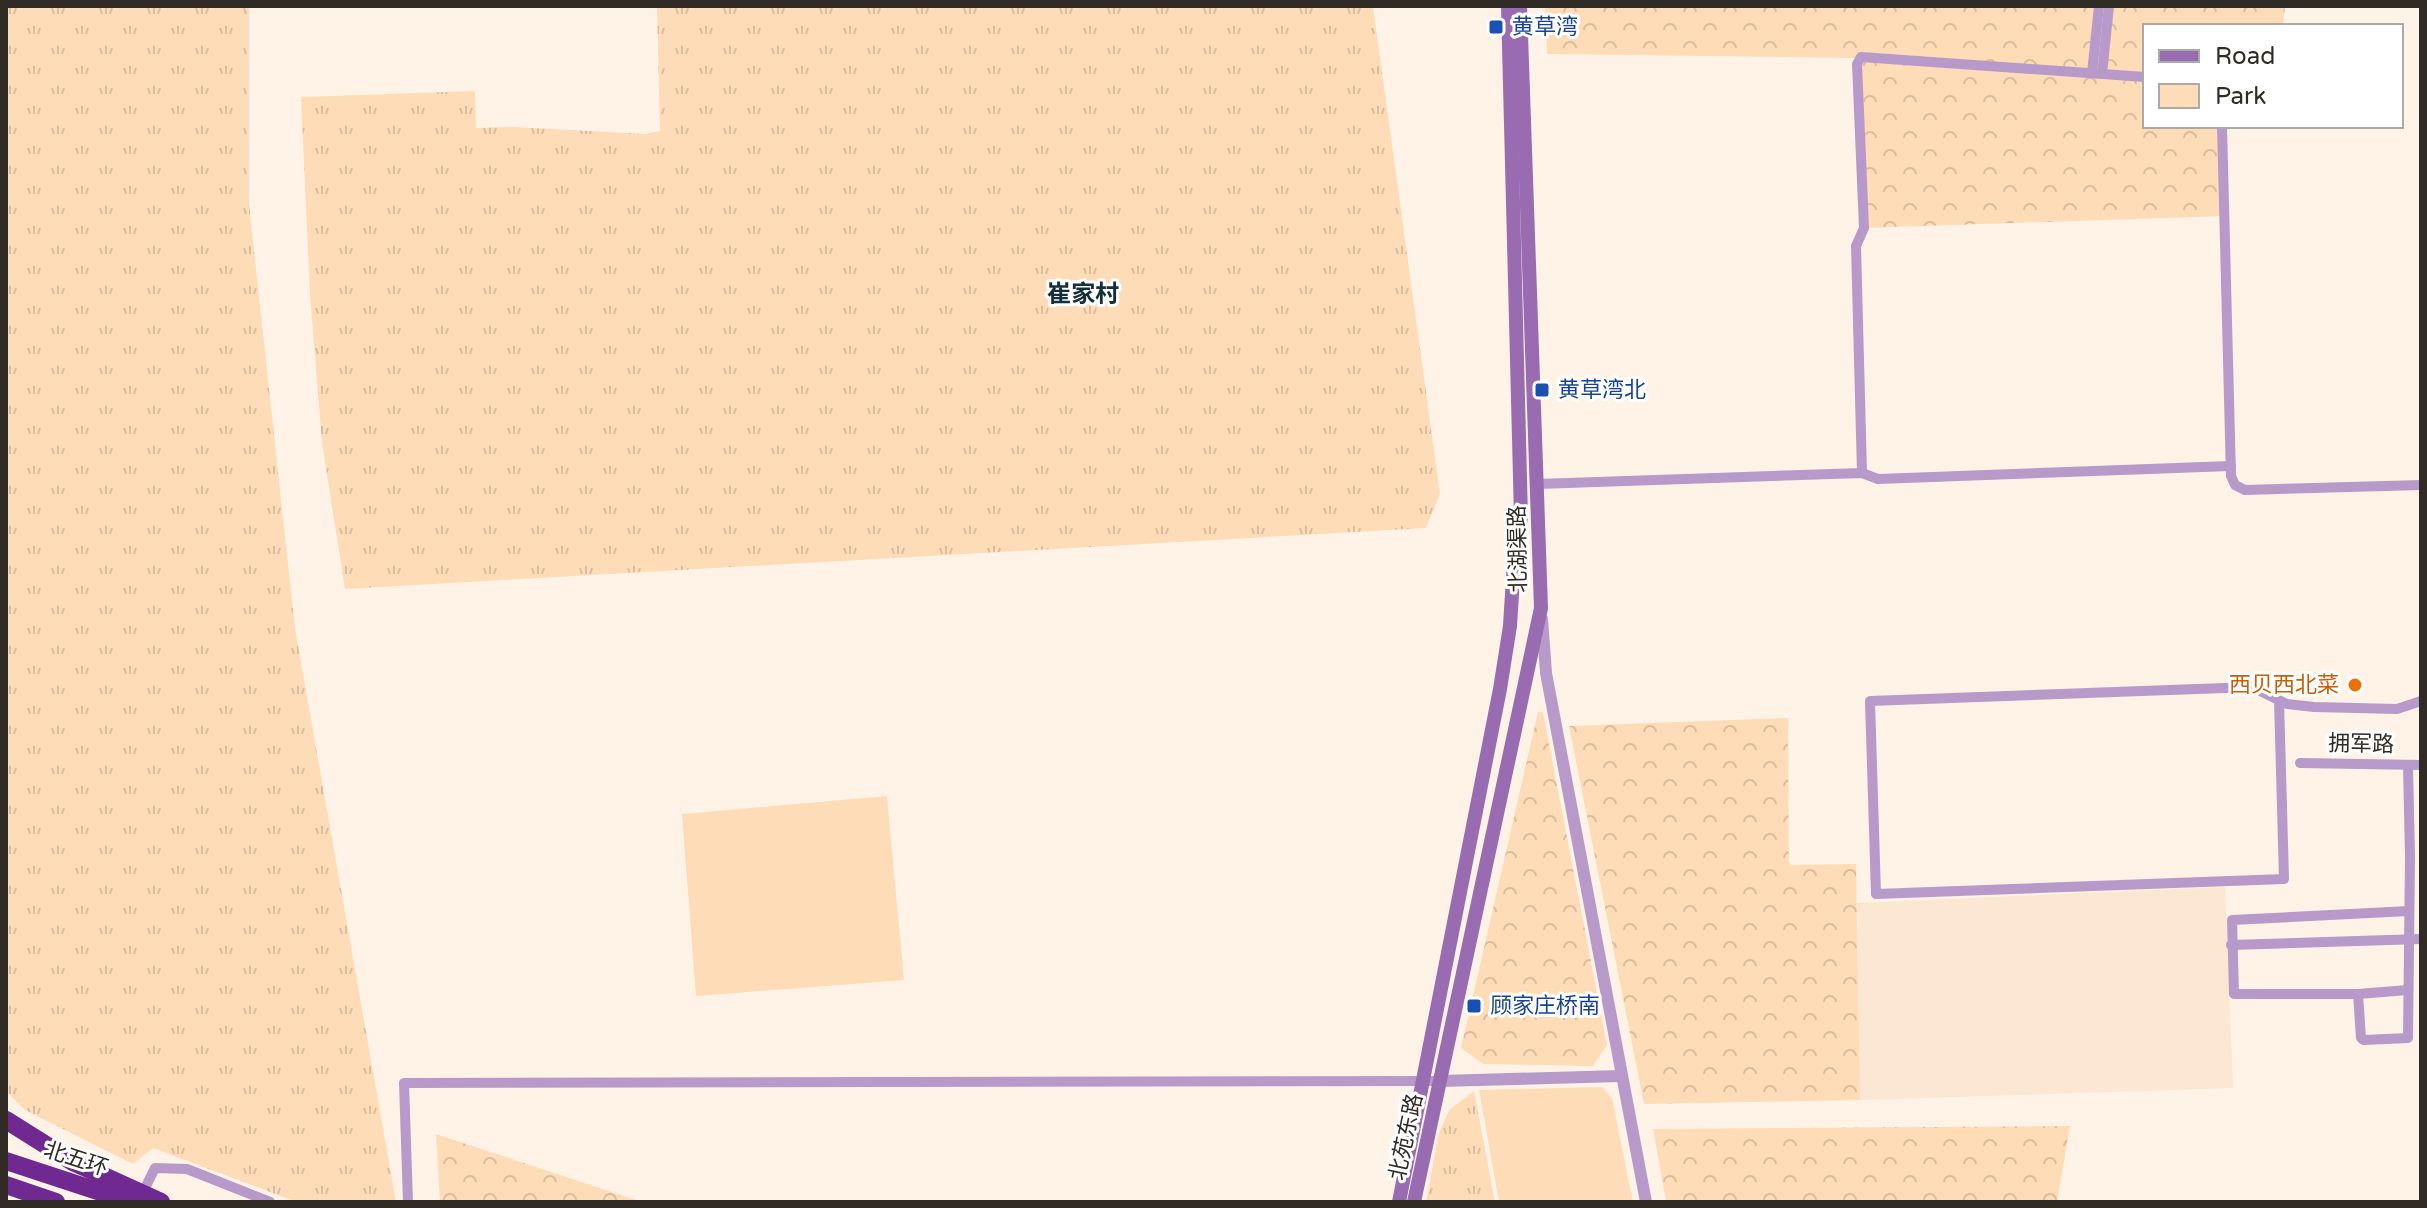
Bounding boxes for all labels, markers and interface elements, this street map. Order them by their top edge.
place label: 黄草湾 [1512,14,1578,40]
marker: 黄草湾 [1487,18,1505,36]
legend [2143,24,2403,128]
text: Road [2215,42,2275,71]
text: Park [2215,82,2266,111]
district label: 崔家村 [1047,280,1119,309]
place label: 黄草湾北 [1558,377,1646,403]
marker: 黄草湾北 [1533,381,1551,399]
street label: 北湖渠路 [1504,505,1532,593]
place label: 西贝西北菜 [2229,672,2339,698]
marker: 西贝西北菜 [2346,676,2364,694]
street label: 拥军路 [2328,730,2394,758]
place label: 顾家庄桥南 [1490,993,1600,1019]
marker: 顾家庄桥南 [1465,997,1483,1015]
street label: 北苑东路 [1384,1091,1428,1183]
street label: 北五环 [41,1136,111,1182]

